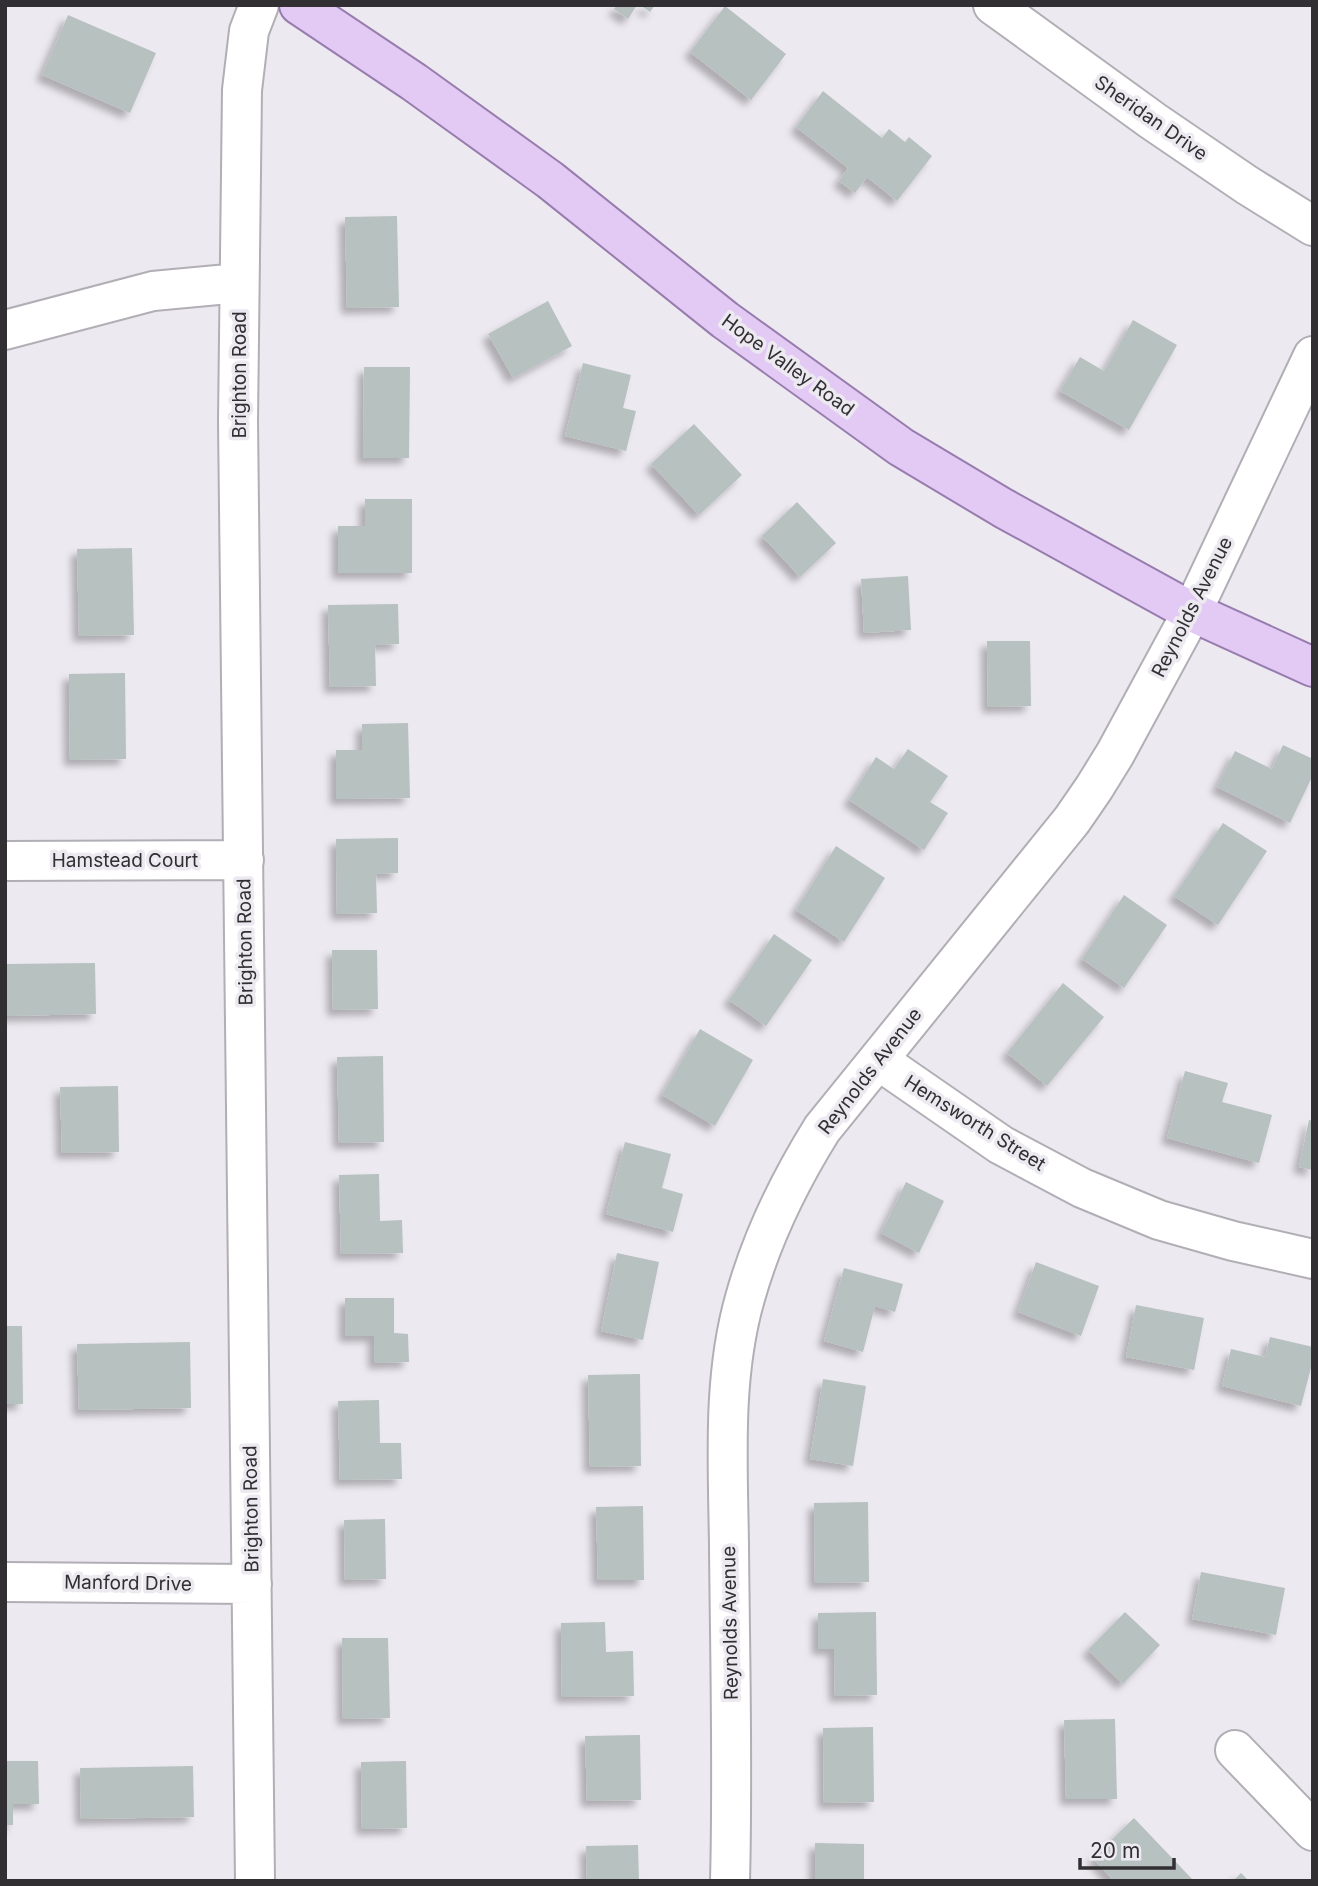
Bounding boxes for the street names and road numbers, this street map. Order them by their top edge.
street label: Sheridan Drive [1090,71,1212,165]
street label: Hope Valley Road [717,309,859,421]
street label: Brighton Road [228,311,251,439]
street label: Reynolds Avenue [1147,533,1237,681]
street label: Hamstead Court [52,849,198,872]
street label: Brighton Road [232,878,258,1006]
street label: Reynolds Avenue [813,1003,927,1139]
street label: Hemsworth Street [900,1070,1050,1176]
street label: Brighton Road [238,1445,264,1573]
street label: Reynolds Avenue [717,1546,743,1700]
street label: Manford Drive [64,1570,192,1596]

